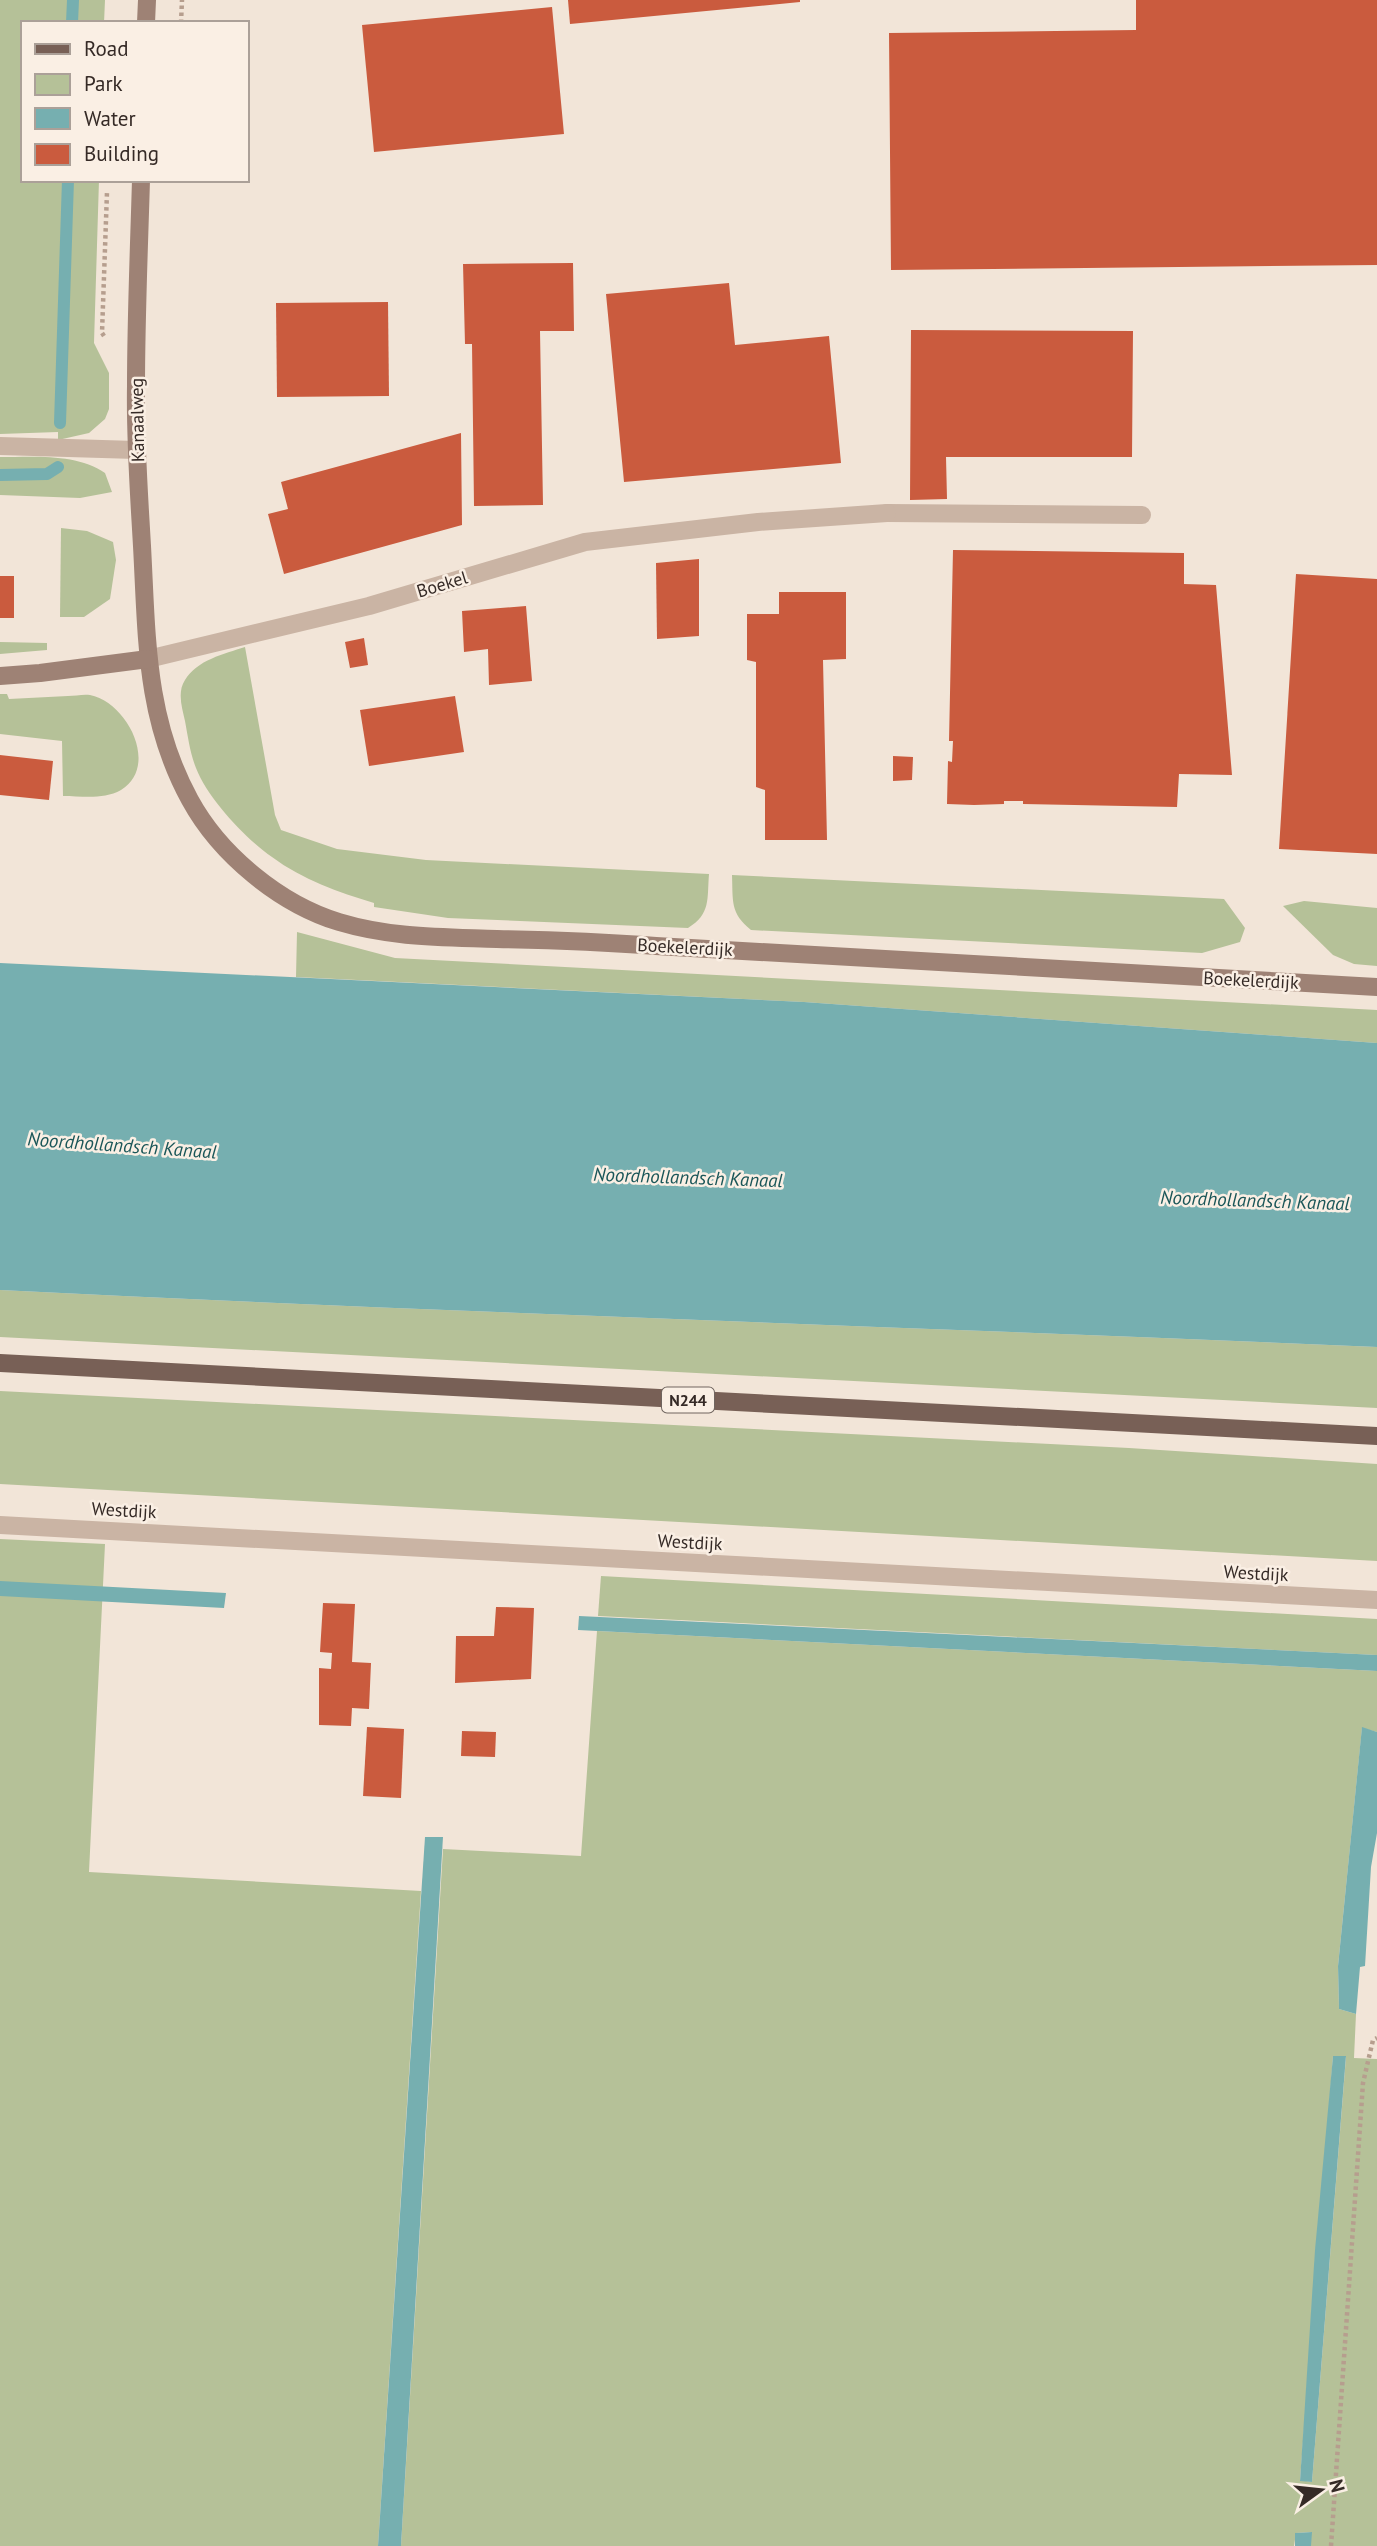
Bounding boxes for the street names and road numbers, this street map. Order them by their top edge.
street label: Kanaalweg [125,378,149,462]
street label: Boekel [414,565,471,603]
street label: Boekelerdijk [637,933,734,961]
street label: Boekelerdijk [1203,966,1300,994]
road number: N244 [662,1388,714,1412]
street label: Westdijk [91,1497,157,1523]
street label: Westdijk [657,1529,723,1555]
street label: Westdijk [1223,1560,1289,1586]

